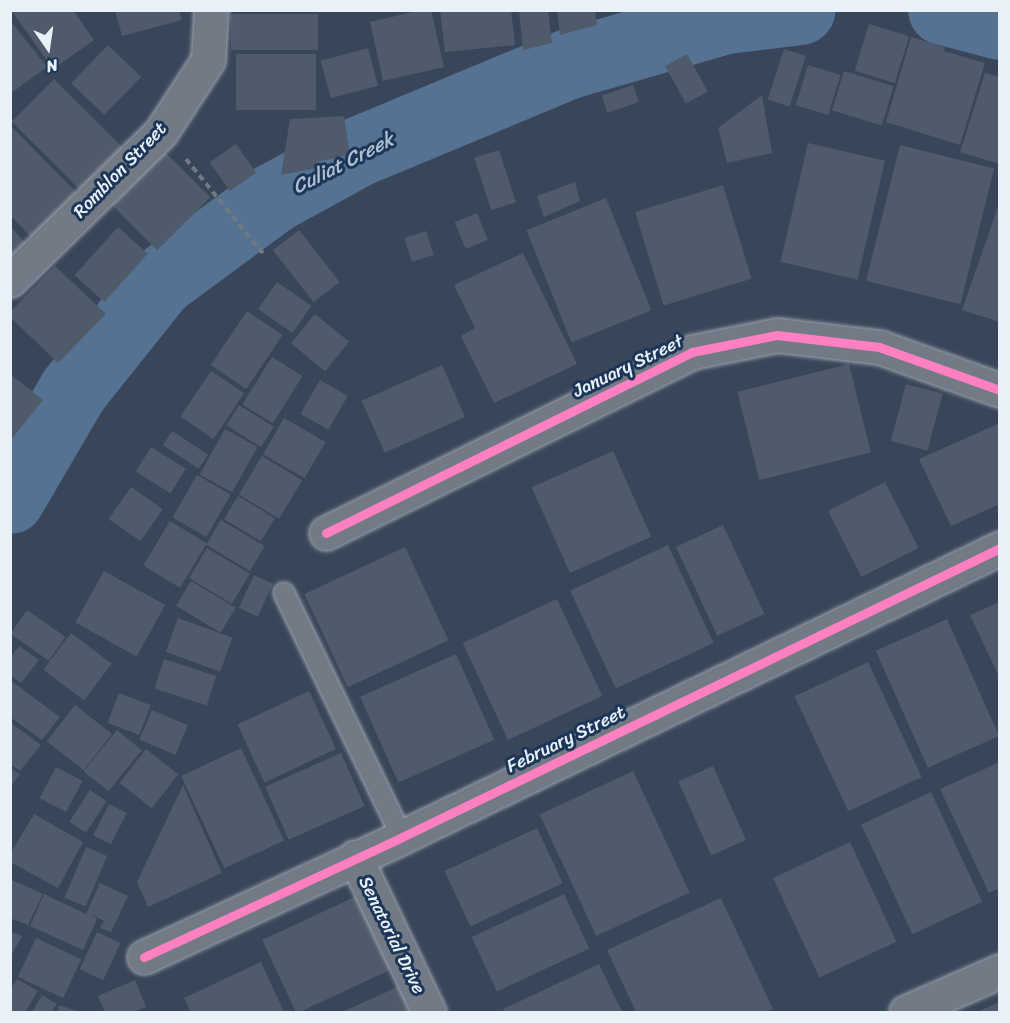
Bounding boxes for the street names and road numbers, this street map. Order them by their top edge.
street label: Romblon Street [69,118,171,222]
street label: January Street [570,330,686,402]
street label: February Street [503,701,629,777]
street label: Senatorial Drive [354,873,430,997]

